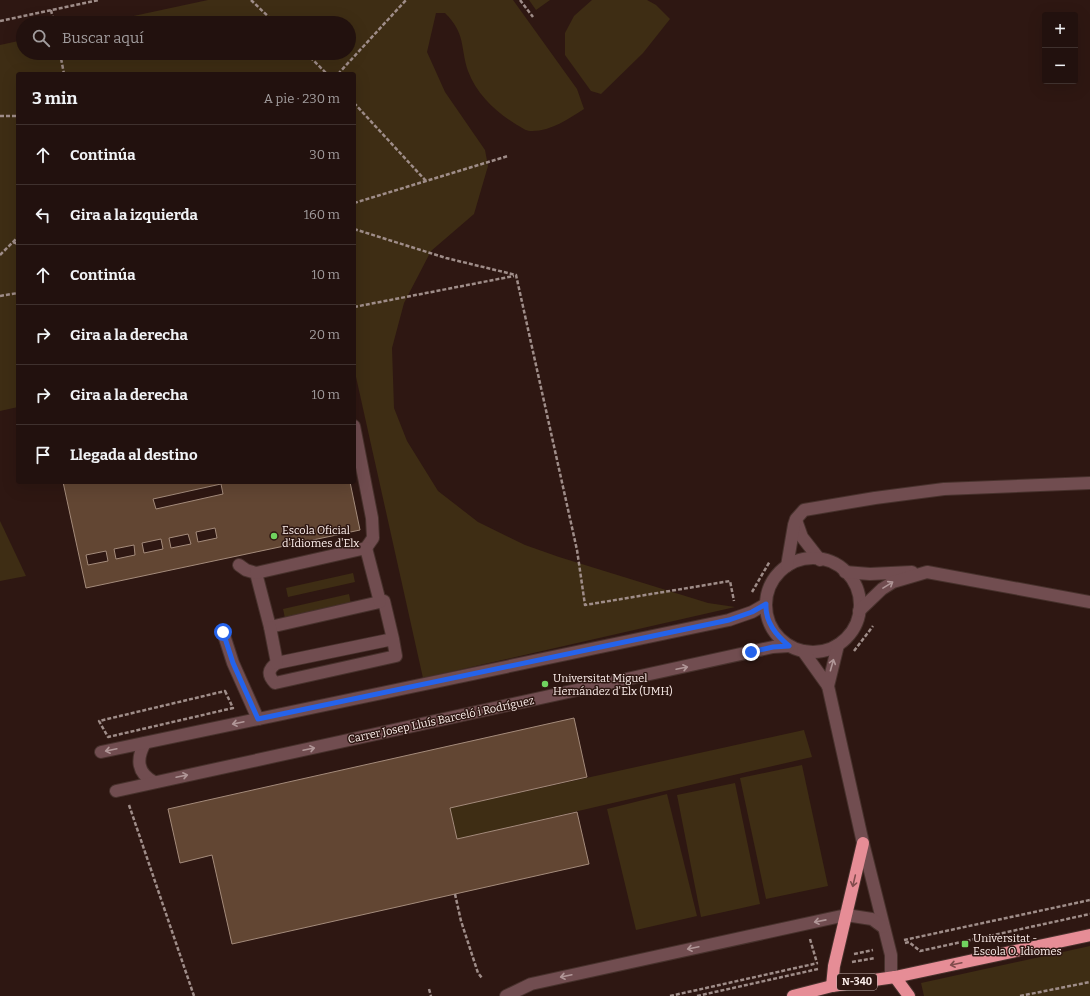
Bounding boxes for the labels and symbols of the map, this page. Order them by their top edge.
place label: Escola Oficial d'Idiomes d'Elx [282,524,359,550]
marker: Escola Oficial d'Idiomes d'Elx [269,531,279,541]
one-way arrow [882,581,894,589]
route start [214,623,232,641]
route end [742,643,760,661]
one-way arrow [829,659,836,672]
one-way arrow [675,663,688,671]
place label: Universitat Miguel Hernández d'Elx (UMH) [553,672,673,698]
marker: Universitat Miguel Hernández d'Elx (UMH) [540,679,550,689]
street label: Carrer Josep Lluís Barceló i Rodríguez [347,694,535,746]
one-way arrow [232,720,245,728]
one-way arrow [302,744,315,752]
one-way arrow [105,746,118,754]
one-way arrow [175,772,188,780]
one-way arrow [850,874,858,887]
one-way arrow [814,917,827,925]
place label: Universitat - Escola O. Idiomes [973,932,1062,958]
marker: Universitat - Escola O. Idiomes [960,939,970,949]
one-way arrow [687,945,700,953]
one-way arrow [950,960,963,968]
one-way arrow [560,973,573,981]
road number: N-340 [837,974,877,990]

